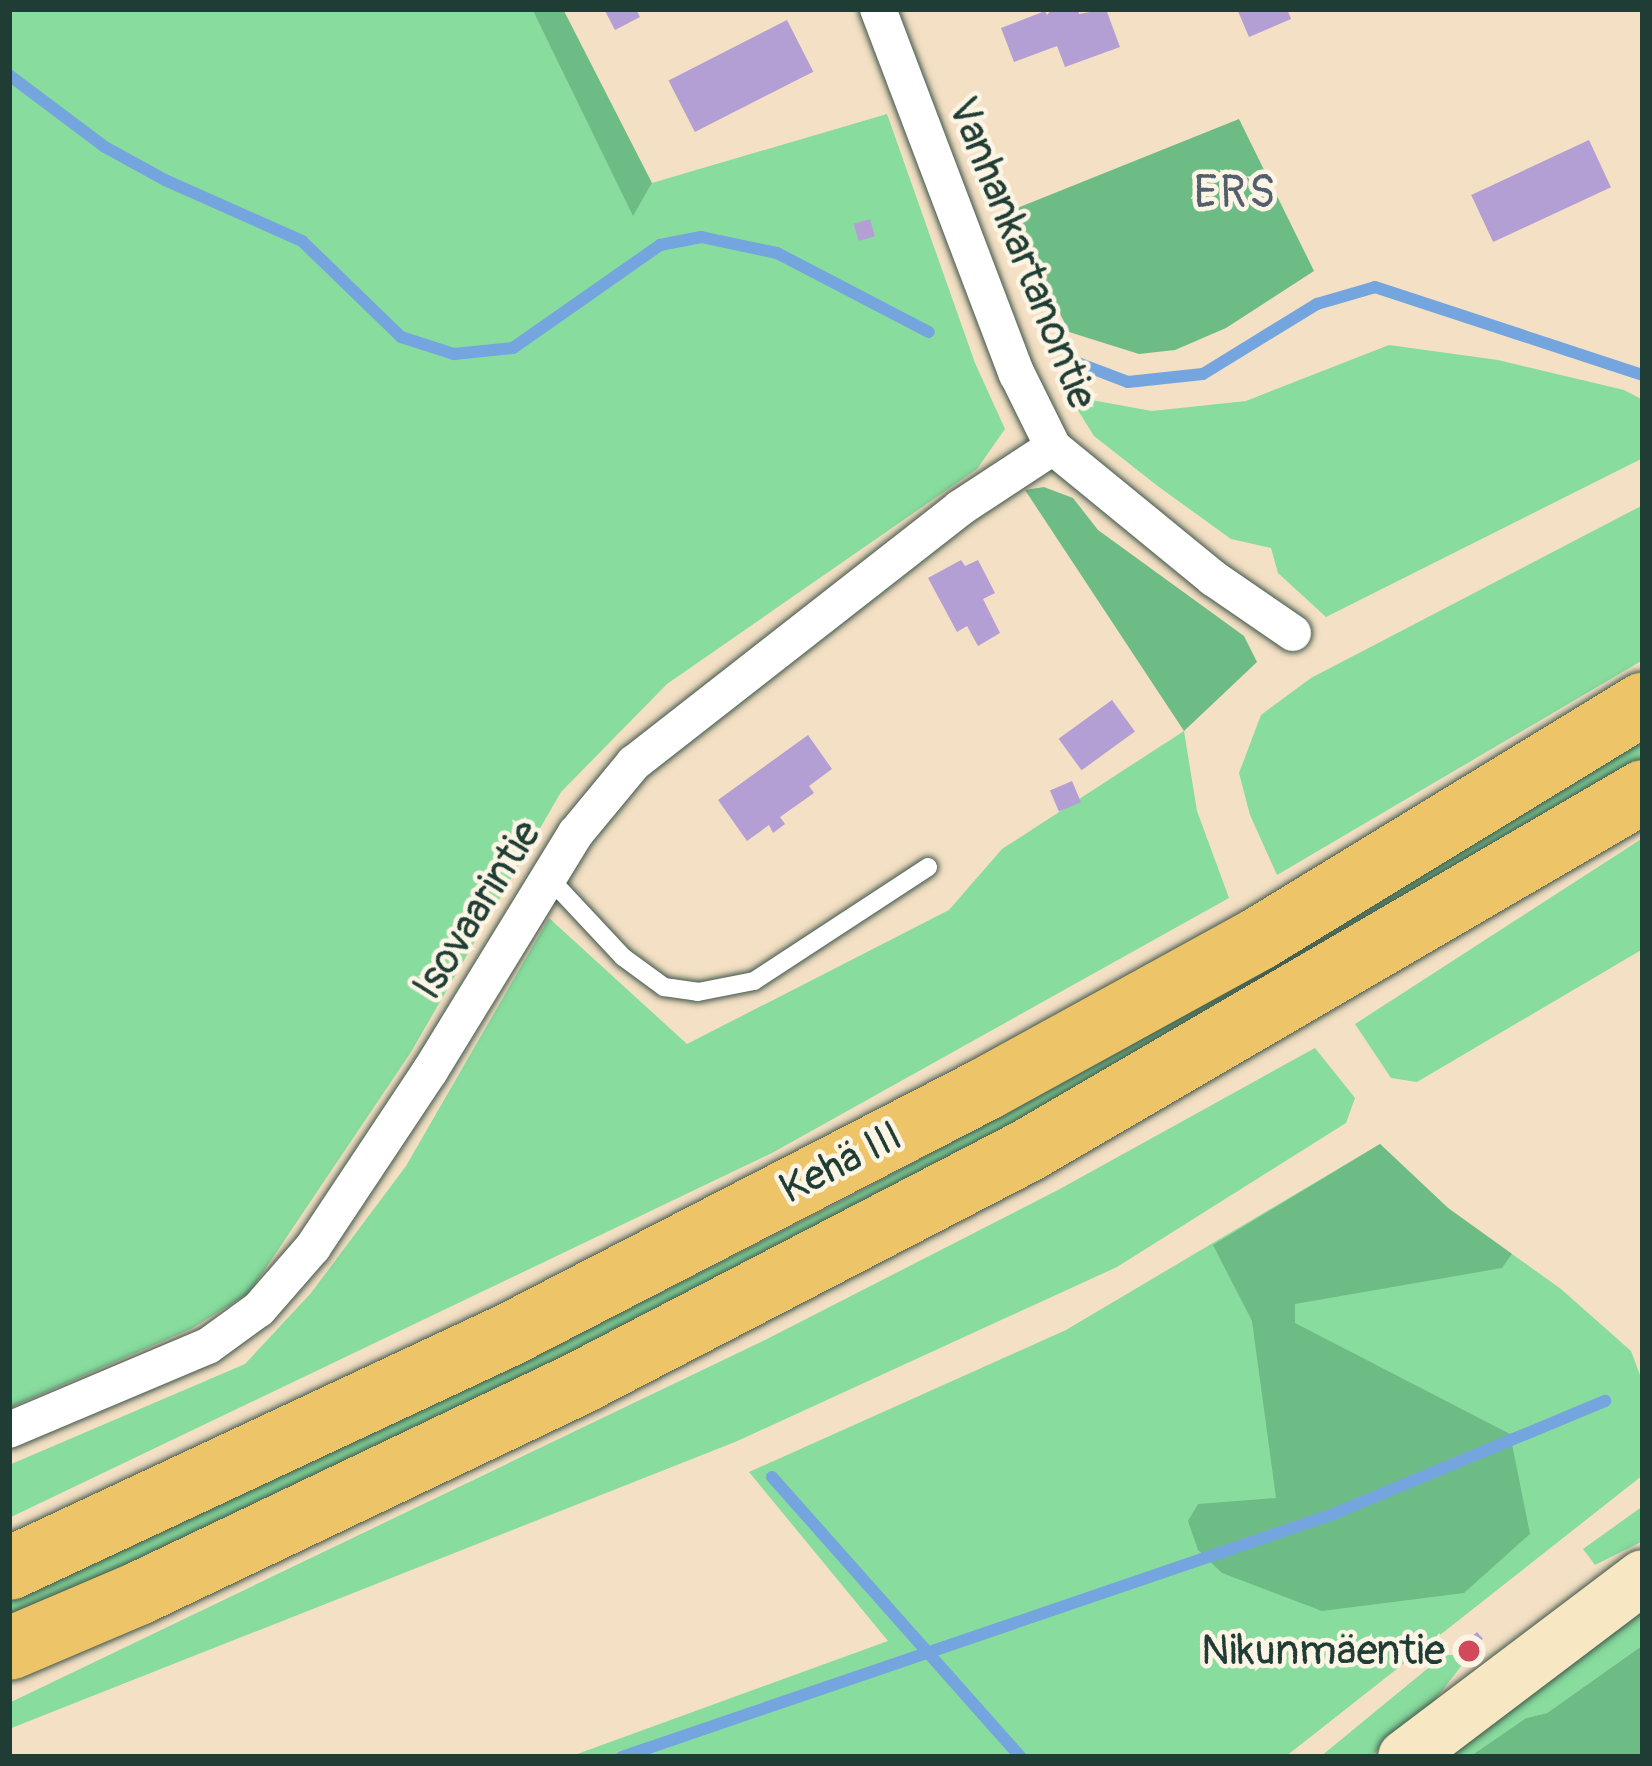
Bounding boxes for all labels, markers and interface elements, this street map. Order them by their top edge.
street label: Vanhankartanontie [937,90,1107,416]
district label: ERS [1194,167,1278,221]
street label: Isovaarintie [402,811,552,1009]
street label: Kehä III [771,1111,911,1215]
place label: Nikunmäentie [1201,1626,1445,1676]
marker: Nikunmäentie [1456,1638,1482,1664]

